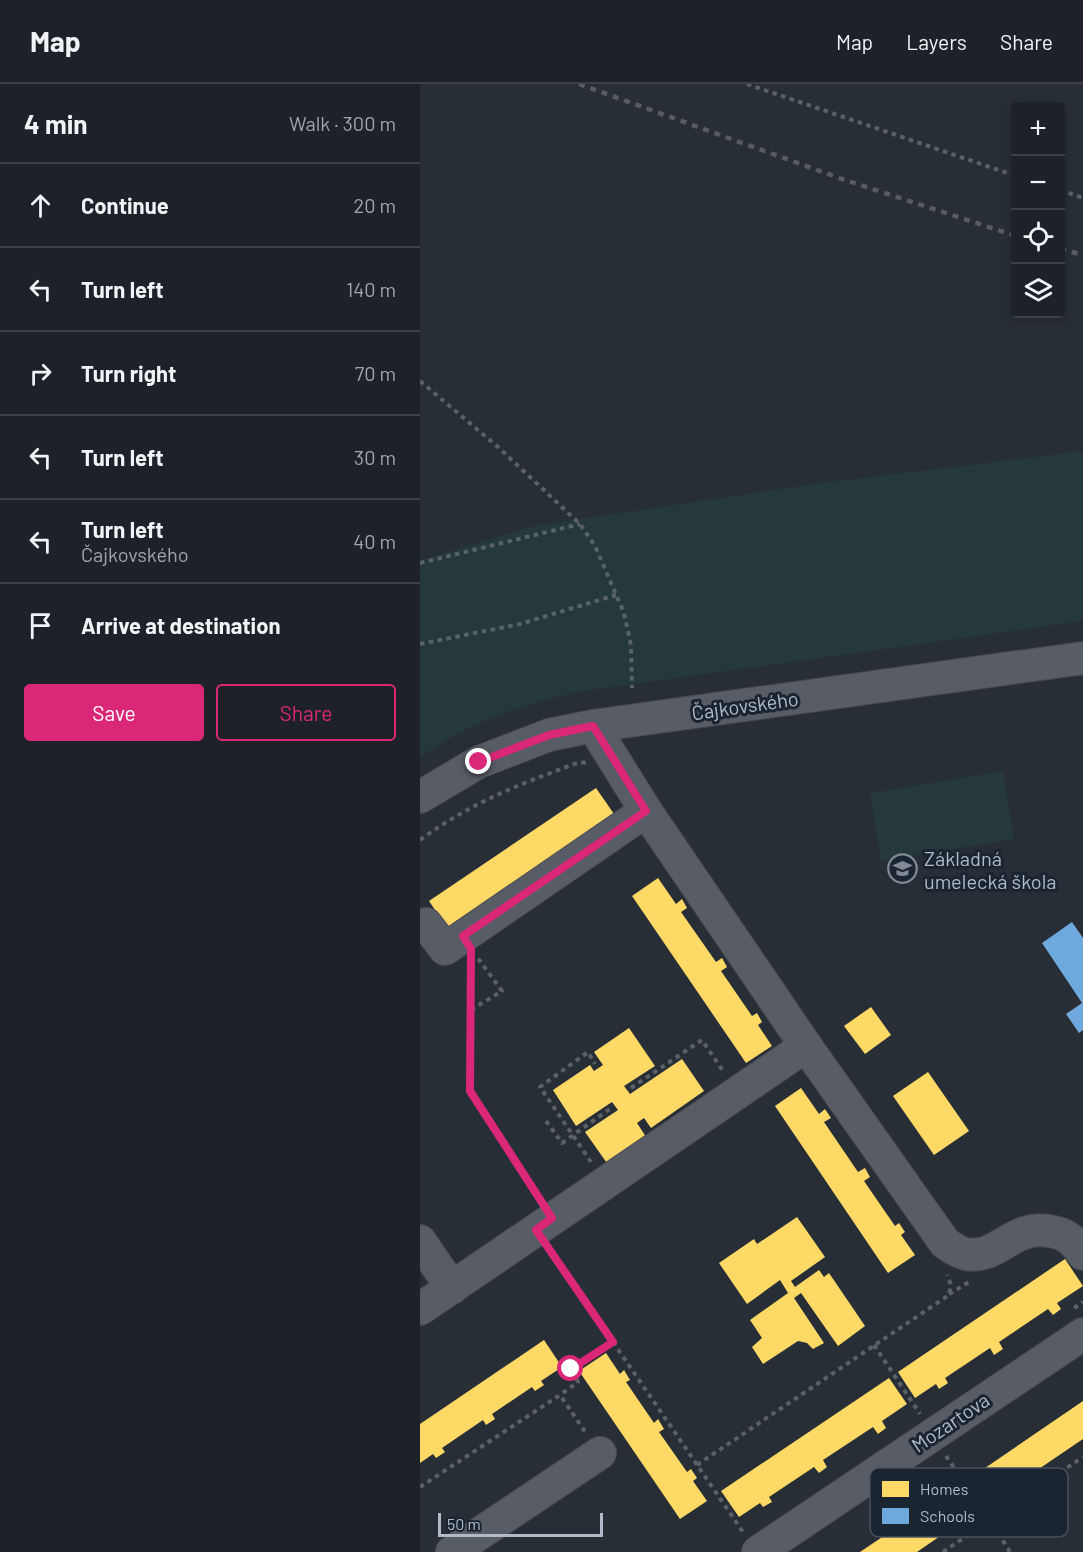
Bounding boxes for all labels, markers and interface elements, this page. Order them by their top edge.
text: Map [30,24,81,58]
text: Map [836,29,873,54]
text: Layers [906,29,967,54]
text: Share [1000,29,1053,54]
map controls [1011,102,1065,318]
button: + [1011,102,1065,156]
text: 4 min [24,108,88,139]
text: Walk · 300 m [289,111,396,135]
button: − [1011,156,1065,210]
icon: ahead [24,189,57,222]
text: Continue [81,192,169,218]
text: 20 m [353,193,396,217]
button: locate [1011,210,1065,264]
button: layers [1011,264,1065,318]
icon: left [24,273,57,306]
text: Turn left [81,276,164,302]
text: 140 m [346,277,396,301]
icon: right [24,357,57,390]
text: Turn right [81,360,176,386]
text: 70 m [355,361,396,385]
icon: left [24,441,57,474]
text: Turn left [81,444,164,470]
text: 30 m [354,445,396,469]
text: Turn left [81,516,164,542]
icon: left [24,525,57,558]
text: 40 m [353,529,396,553]
text: Čajkovského [81,542,189,566]
icon: arrive [24,609,57,642]
text: Arrive at destination [81,612,280,638]
button: Save [24,684,204,741]
button: Share [216,684,396,741]
street label: Čajkovského [690,686,800,724]
route end [465,748,491,774]
place label: Základná umelecká škola [924,846,1057,893]
school or university icon: Základná umelecká škola [887,853,919,885]
route start [557,1355,583,1381]
street label: Mozartova [906,1387,994,1457]
legend [870,1468,1068,1537]
text: Homes [920,1479,968,1498]
text: Schools [920,1506,975,1525]
scale bar [438,1510,603,1538]
text: 50 m [447,1514,481,1533]

